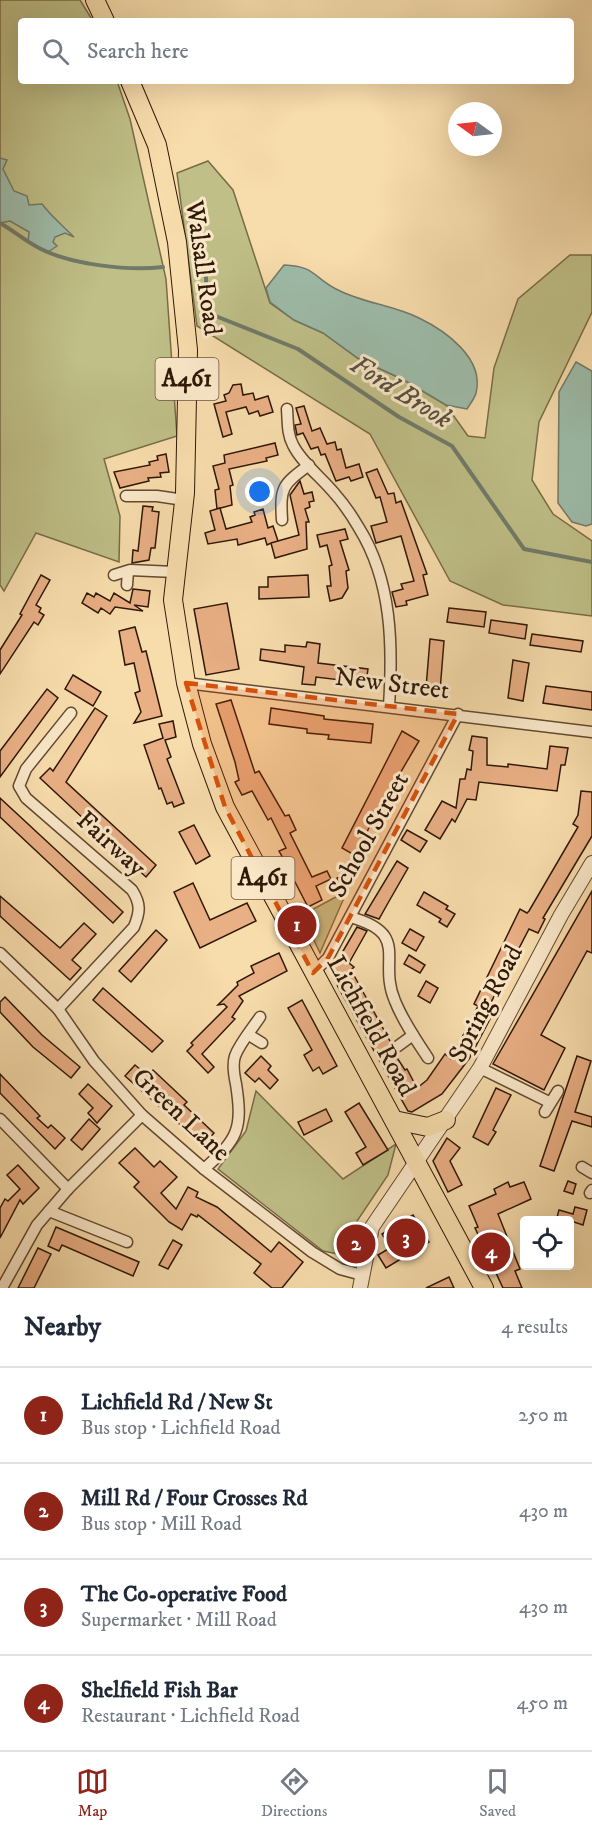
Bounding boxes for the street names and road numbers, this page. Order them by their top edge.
street label: Walsall Road [177,197,229,338]
road number: A461 [156,358,219,400]
street label: New Street [333,661,451,707]
street label: School Street [321,766,417,904]
street label: Fairway [69,804,153,884]
road number: A461 [232,857,294,899]
street label: Spring Road [441,939,531,1069]
street label: Lichfield Road [319,950,423,1102]
street label: Green Lane [125,1061,237,1169]

